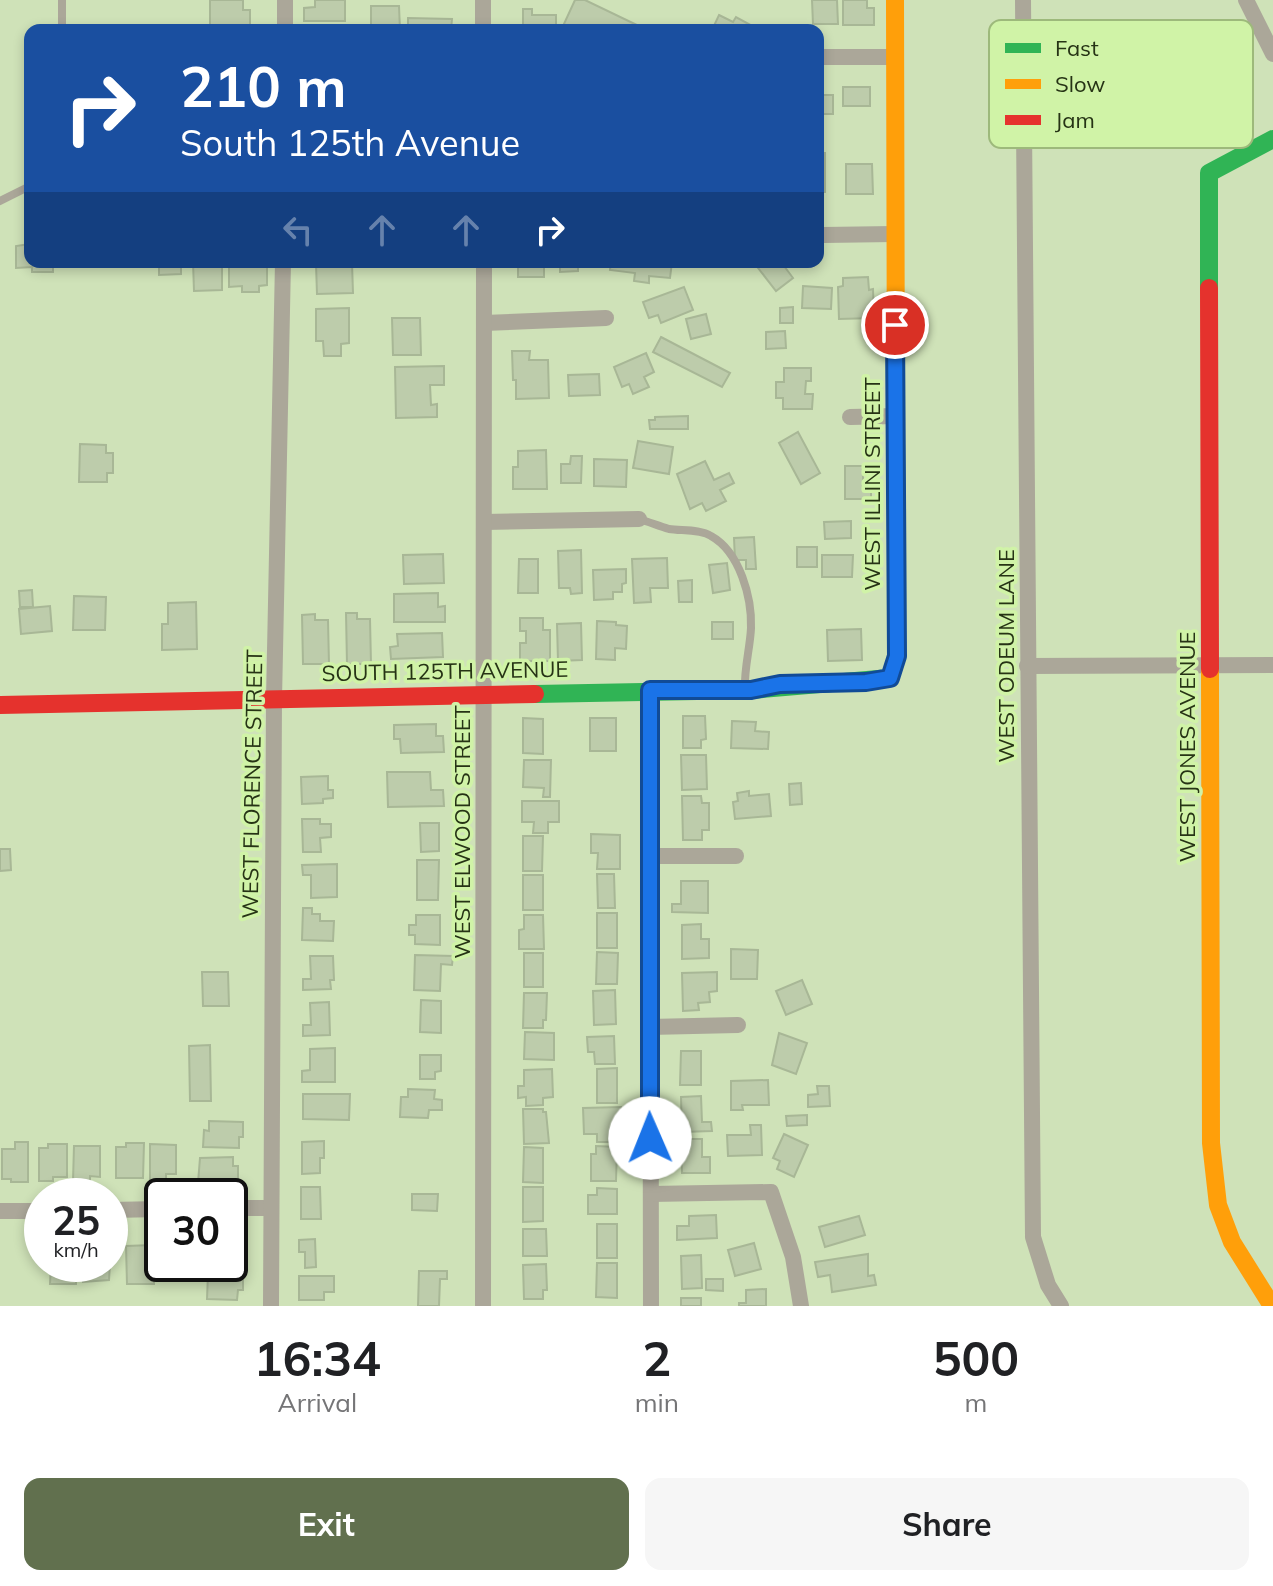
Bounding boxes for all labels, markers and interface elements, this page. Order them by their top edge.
legend [989,20,1253,148]
text: Fast [1055,34,1099,62]
text: 210 m [180,51,347,121]
icon: right [48,56,152,160]
text: Slow [1055,70,1105,98]
text: Jam [1055,106,1095,134]
text: South 125th Avenue [180,120,520,165]
icon: left [276,208,320,252]
icon: ahead [360,208,404,252]
icon: ahead [444,208,488,252]
icon: right [528,208,572,252]
pin [861,291,929,359]
icon: arrive [873,303,917,347]
street label: WEST ILLINI STREET [858,377,886,591]
street label: WEST ODEUM LANE [992,549,1020,763]
street label: WEST JONES AVENUE [1173,631,1201,863]
street label: WEST FLORENCE STREET [236,649,268,919]
street label: SOUTH 125TH AVENUE [321,655,569,687]
street label: WEST ELWOOD STREET [448,705,476,959]
position arrow [608,1096,692,1180]
speed limit sign: 30 [144,1178,248,1282]
text: 25 [52,1195,100,1245]
text: km/h [53,1237,99,1262]
text: 16:34 [254,1328,381,1388]
text: 2 [642,1328,671,1388]
text: 500 [933,1328,1019,1388]
text: Arrival [278,1386,357,1419]
text: min [635,1386,679,1419]
text: m [965,1386,987,1419]
button: Exit [24,1478,629,1570]
button: Share [645,1478,1249,1570]

